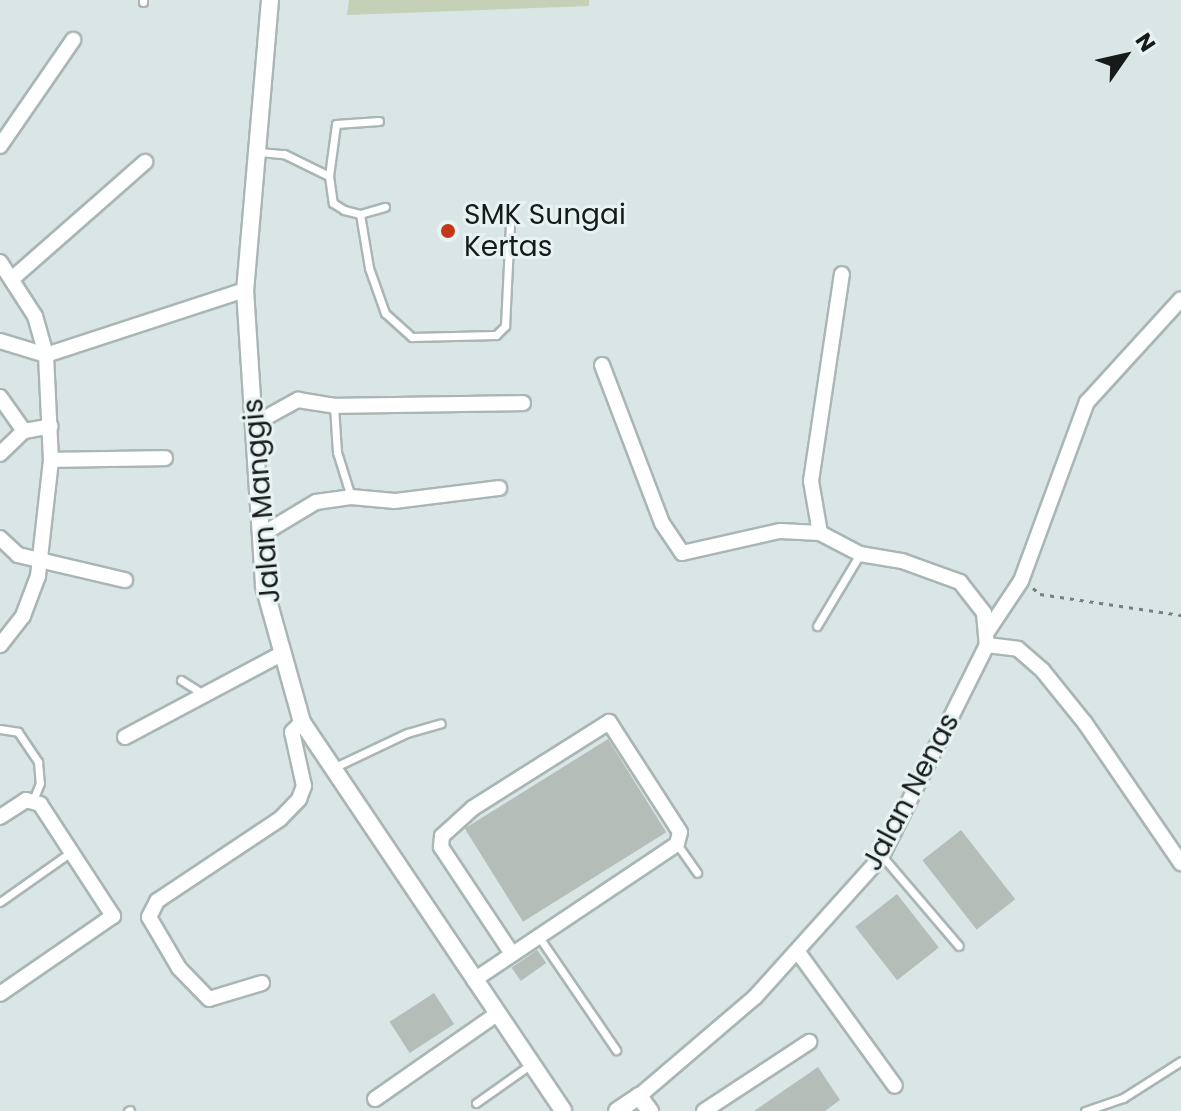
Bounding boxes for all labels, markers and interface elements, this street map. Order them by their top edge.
north arrow [1085,16,1165,96]
text: N [1128,27,1163,58]
place label: SMK Sungai Kertas [464,198,626,264]
marker: SMK Sungai Kertas [439,222,457,240]
street label: Jalan Manggis [236,397,288,605]
street label: Jalan Nenas [855,708,967,876]

